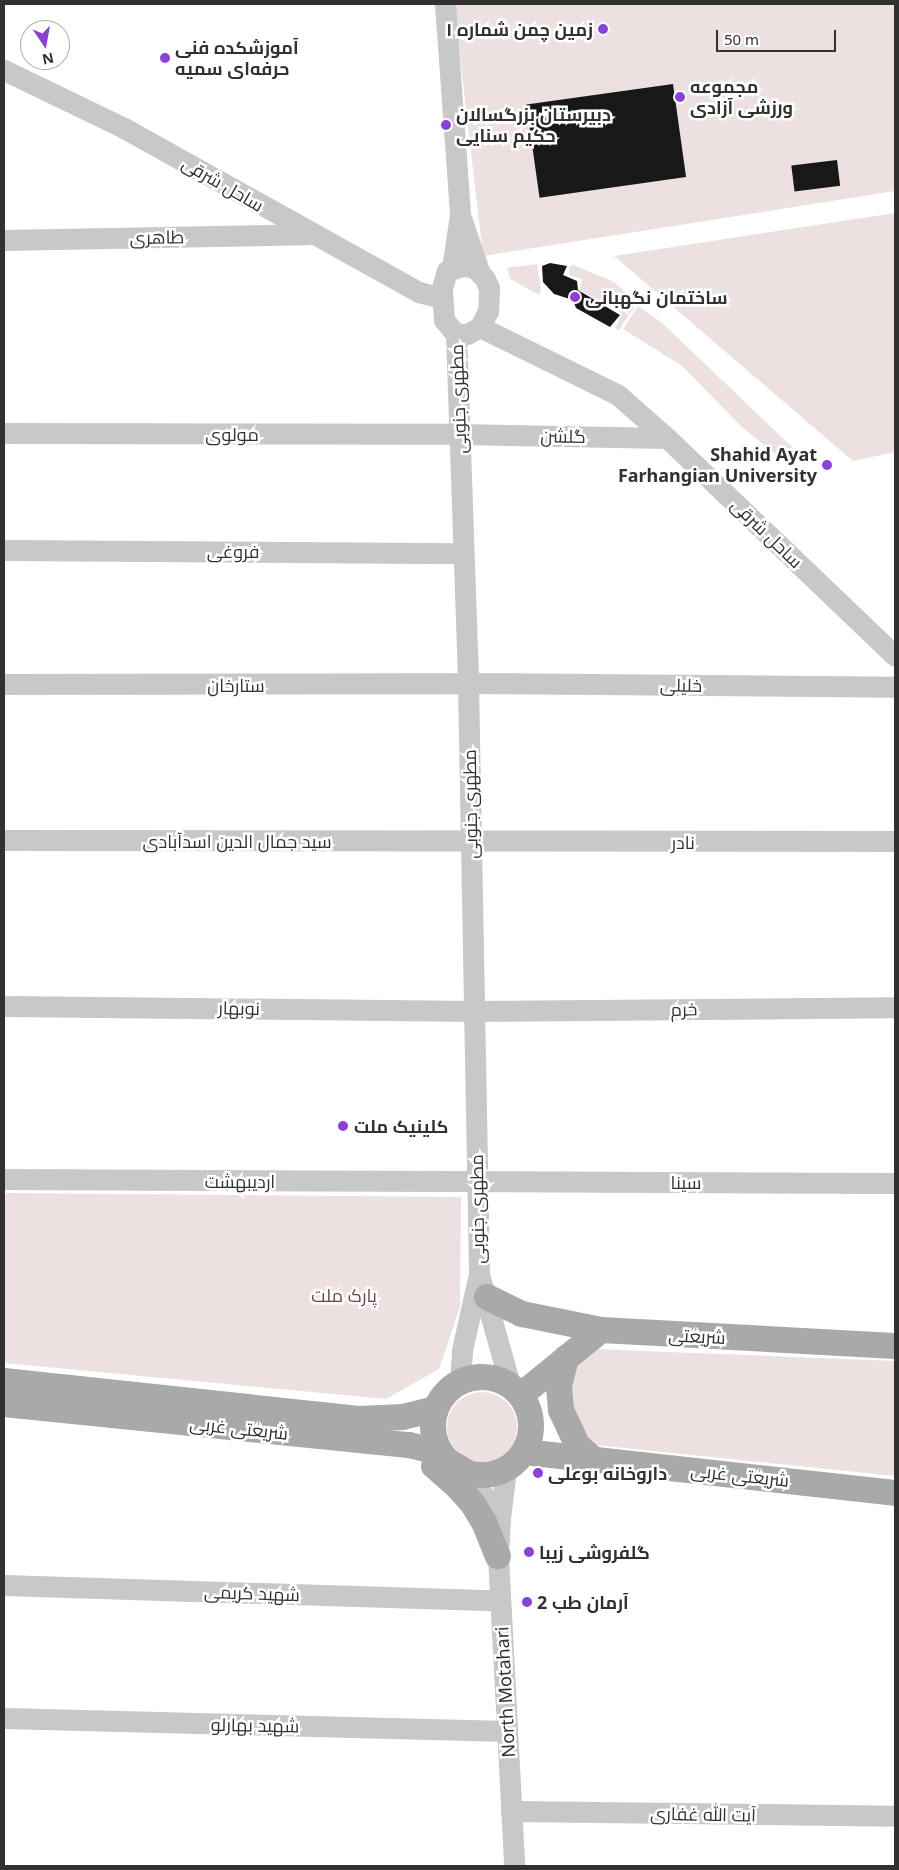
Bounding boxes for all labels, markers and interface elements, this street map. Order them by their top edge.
place label: زمین چمن شماره ۱ [446,18,593,40]
north arrow [20,20,70,70]
scale bar [719,20,839,52]
marker: زمین چمن شماره ۱ [597,23,609,35]
text: 50 m [724,29,759,49]
place label: آموزشکده فنی حرفه‌ای سمیه [175,37,299,80]
text: N [40,49,56,70]
marker: آموزشکده فنی حرفه‌ای سمیه [159,52,171,64]
place label: مجموعه ورزشی آزادی [690,76,793,118]
marker: مجموعه ورزشی آزادی [674,91,686,103]
place label: دبیرستان بزرگسالان حکیم سنایی [456,104,611,146]
marker: دبیرستان بزرگسالان حکیم سنایی [440,119,452,131]
street label: ساحل شرقی [178,152,268,216]
street label: طاهری [130,226,184,248]
place label: ساختمان نگهبانی [585,286,728,308]
marker: ساختمان نگهبانی [569,291,581,303]
street label: مطهری جنوبی [445,344,471,454]
street label: مولوی [205,423,259,445]
street label: گلشن [540,425,586,447]
place label: Shahid Ayat Farhangian University [618,444,817,486]
marker: Shahid Ayat Farhangian University [821,459,833,471]
street label: ساحل شرقی [727,494,807,572]
street label: فروغی [207,540,259,562]
street label: ستارخان [207,674,265,696]
street label: خلیلی [660,674,702,696]
street label: مطهری جنوبی [458,749,482,859]
street label: سید جمال الدین اسدآبادی [142,830,332,852]
street label: نادر [671,831,695,853]
street label: نوبهار [218,997,260,1019]
street label: خرم [670,998,698,1020]
place label: کلینیک ملت [354,1115,448,1137]
marker: کلینیک ملت [336,1119,350,1133]
street label: مطهری جنوبی [465,1154,489,1264]
street label: اردیبهشت [205,1170,275,1192]
street label: سینا [671,1171,701,1193]
park label: پارک ملت [311,1284,377,1306]
street label: شریعتی [668,1324,726,1348]
street label: شریعتی غربی [189,1412,289,1444]
street label: شریعتی غربی [690,1459,790,1491]
place label: داروخانه بوعلی [548,1462,667,1484]
marker: داروخانه بوعلی [532,1467,544,1479]
place label: گلفروشی زیبا [539,1541,650,1563]
marker: گلفروشی زیبا [523,1546,535,1558]
street label: شهید کریمی [204,1581,300,1605]
place label: آرمان طب 2 [537,1591,629,1613]
marker: آرمان طب 2 [521,1596,533,1608]
street label: North Motahari [491,1626,519,1758]
street label: شهید بهارلو [211,1713,299,1737]
street label: آیت الله غفاری [650,1802,756,1826]

